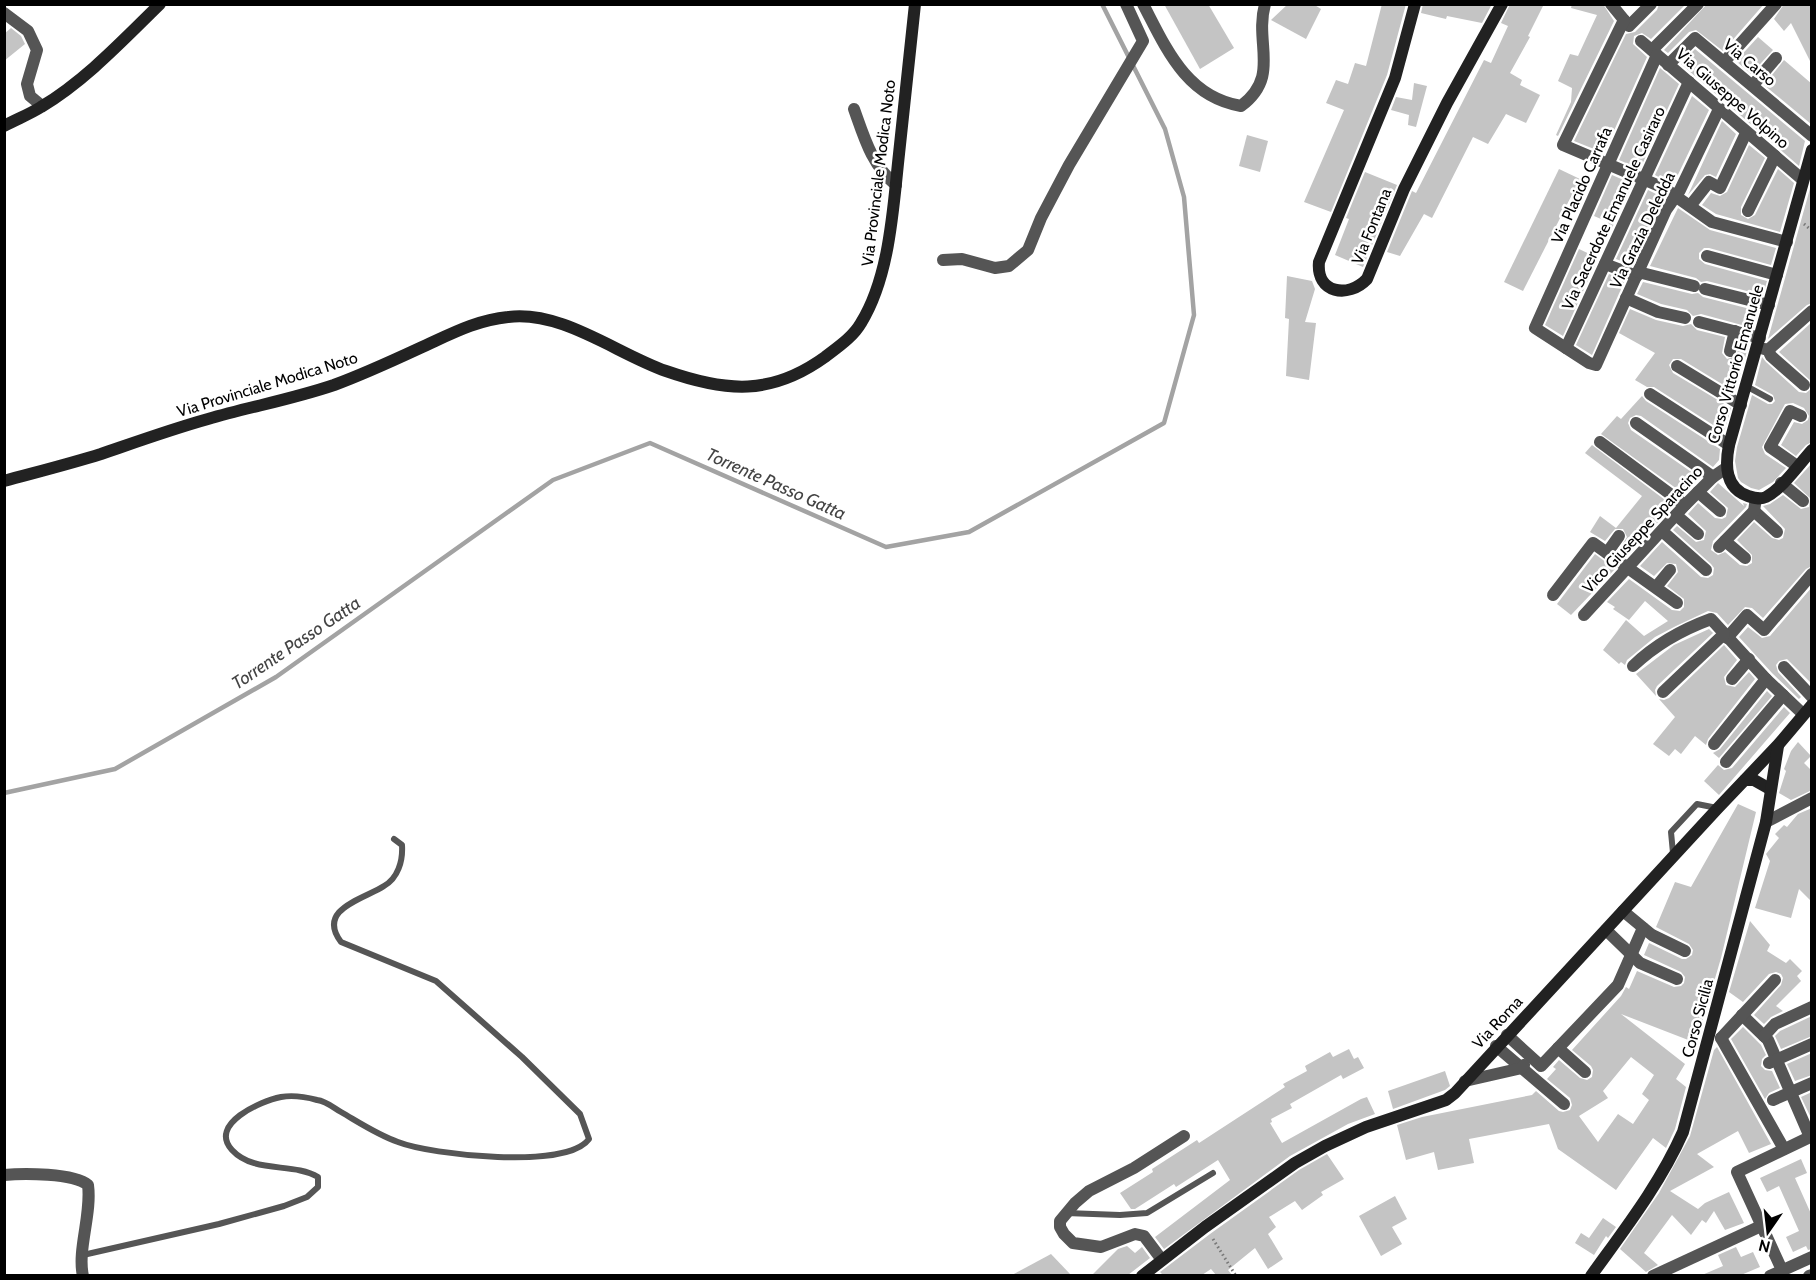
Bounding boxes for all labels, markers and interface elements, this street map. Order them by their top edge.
street label: Via Carso [1719,35,1780,90]
street label: Via Giuseppe Volpino [1672,44,1793,153]
street label: Via Provinciale Modica Noto [858,78,899,268]
street label: Via Sacerdote Emanuele Casiraro [1558,103,1669,313]
street label: Via Placido Carrafa [1547,124,1616,246]
street label: Via Grazia Deledda [1606,168,1679,292]
street label: Via Fontana [1348,185,1395,267]
street label: Corso Vittorio Emanuele [1704,282,1767,446]
street label: Via Provinciale Modica Noto [174,348,360,421]
water label: Torrente Passo Gatta [703,443,849,525]
street label: Vico Giuseppe Sparacino [1578,462,1706,597]
water label: Torrente Passo Gatta [227,592,365,694]
street label: Corso Sicilia [1678,976,1717,1060]
street label: Via Roma [1468,992,1527,1053]
north arrow [1738,1202,1798,1262]
text: N [1757,1235,1772,1257]

